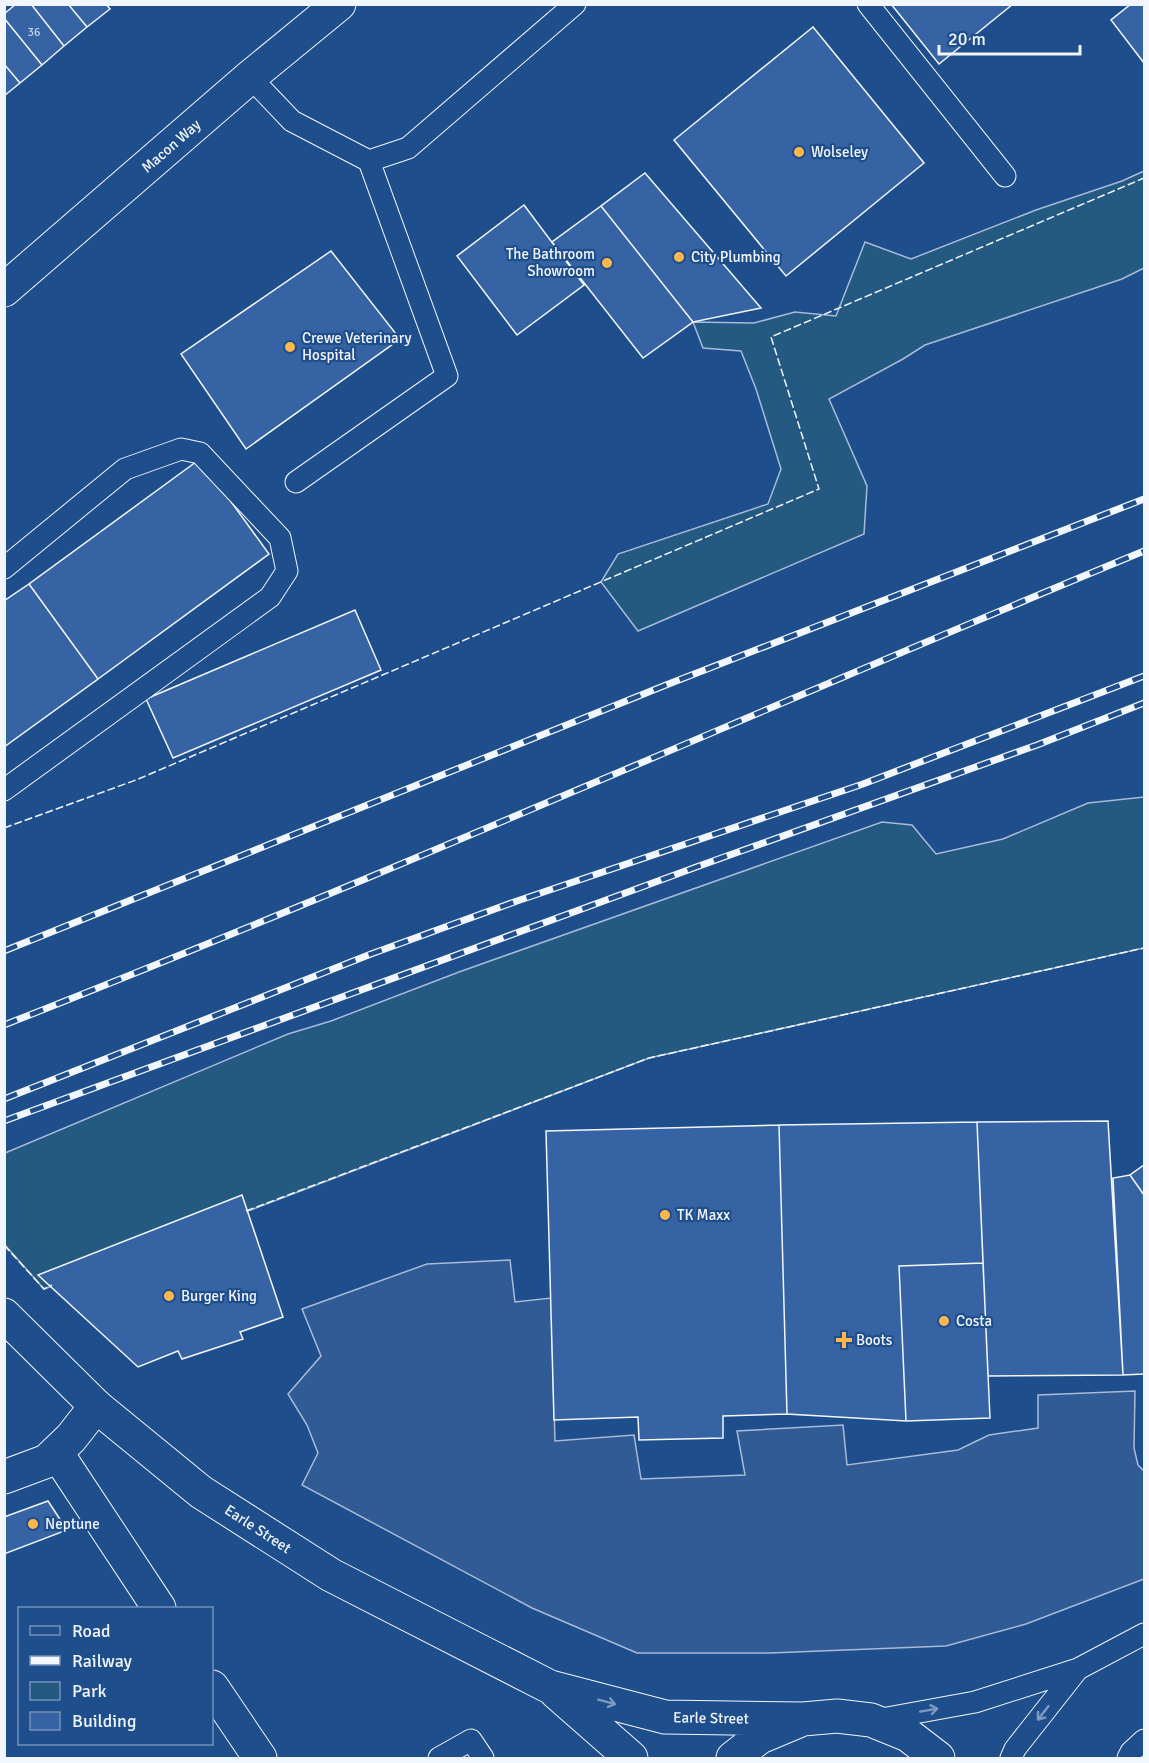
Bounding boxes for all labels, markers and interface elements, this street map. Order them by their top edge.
scale bar [939,18,1080,56]
house number: 36 [28,25,40,40]
text: 20 m [948,28,986,50]
street label: Macon Way [138,115,204,177]
place label: Wolseley [811,143,868,161]
marker: Wolseley [792,145,806,159]
place label: The Bathroom Showroom [506,245,595,280]
place label: City Plumbing [691,248,781,266]
marker: City Plumbing [672,250,686,264]
marker: The Bathroom Showroom [600,256,614,270]
place label: Crewe Veterinary Hospital [302,329,412,364]
marker: Crewe Veterinary Hospital [283,340,297,354]
place label: TK Maxx [677,1206,730,1224]
marker: TK Maxx [658,1208,672,1222]
place label: Burger King [181,1287,257,1305]
marker: Burger King [162,1289,176,1303]
place label: Costa [956,1312,992,1330]
marker: Costa [937,1314,951,1328]
place label: Boots [856,1331,893,1349]
marker: Boots [837,1333,851,1347]
street label: Earle Street [221,1501,295,1557]
place label: Neptune [45,1515,100,1533]
marker: Neptune [26,1517,40,1531]
legend [18,1607,213,1745]
text: Road [72,1620,111,1642]
text: Railway [72,1650,133,1672]
text: Park [72,1680,107,1702]
one-way arrow [597,1697,616,1708]
one-way arrow [919,1705,938,1716]
one-way arrow [1037,1705,1050,1721]
street label: Earle Street [673,1708,749,1728]
text: Building [72,1710,136,1732]

